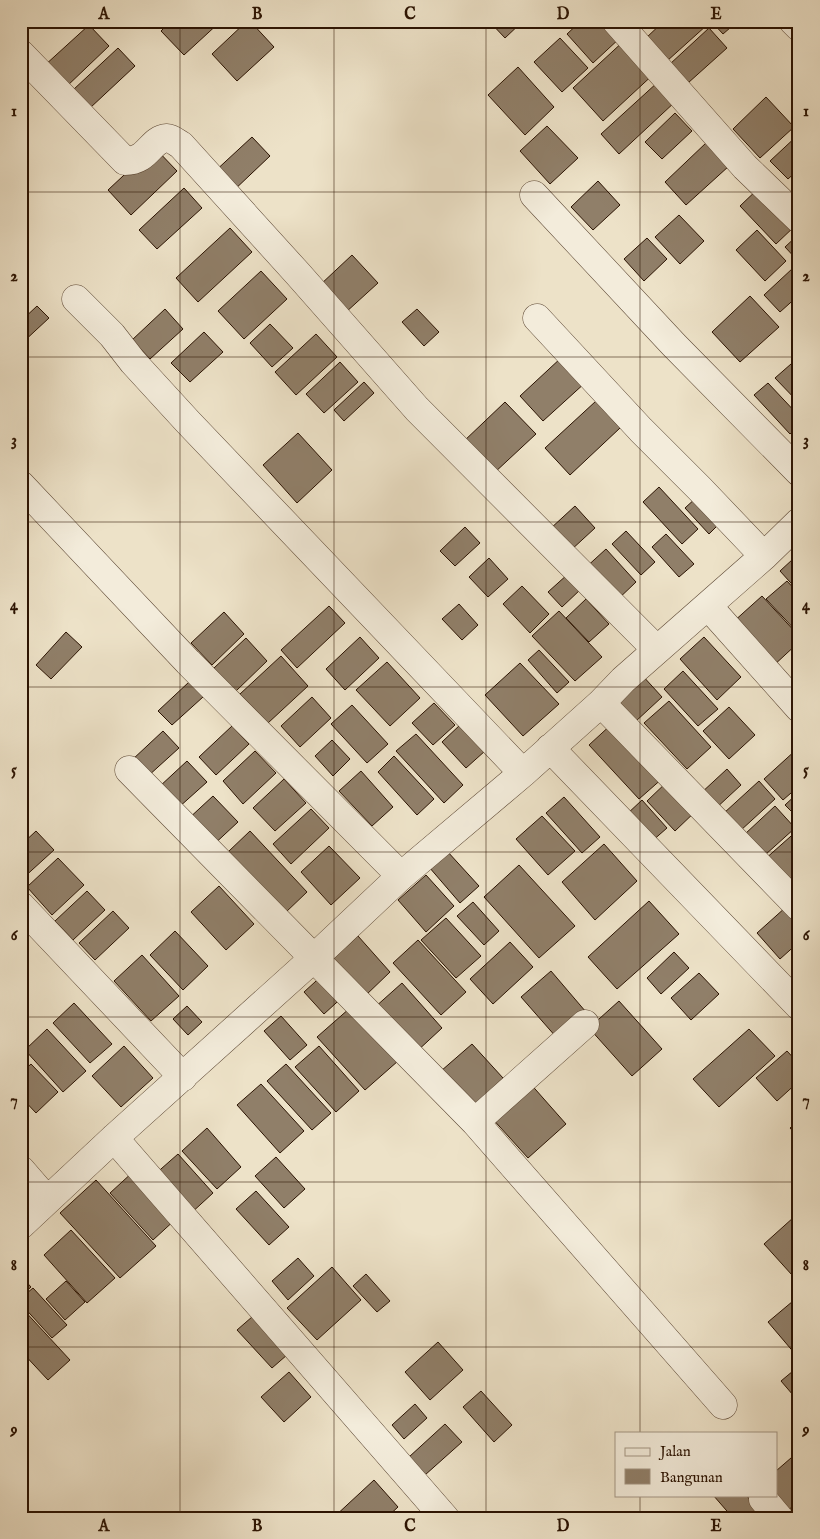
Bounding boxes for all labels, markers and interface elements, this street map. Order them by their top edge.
text: A [98,5,111,25]
text: B [252,5,263,25]
text: C [404,5,416,25]
text: D [557,5,570,25]
text: E [710,5,722,25]
text: 1 [11,102,17,122]
text: 1 [803,102,809,122]
text: 2 [10,267,18,287]
text: 2 [802,267,810,287]
text: 3 [11,431,17,451]
text: 3 [803,431,809,451]
text: 4 [10,596,19,616]
text: 4 [802,596,811,616]
text: 5 [11,761,17,781]
text: 5 [803,761,809,781]
text: 6 [11,926,19,946]
text: 6 [803,926,811,946]
text: 7 [10,1091,18,1111]
text: 7 [802,1091,810,1111]
text: 8 [11,1256,17,1276]
text: 8 [803,1256,809,1276]
text: 9 [10,1421,18,1441]
text: 9 [802,1421,810,1441]
legend [615,1432,778,1496]
text: Jalan [658,1442,691,1461]
text: Bangunan [660,1468,723,1487]
text: A [98,1517,111,1537]
text: B [252,1517,263,1537]
text: C [404,1517,416,1537]
text: D [557,1517,570,1537]
text: E [710,1517,722,1537]

